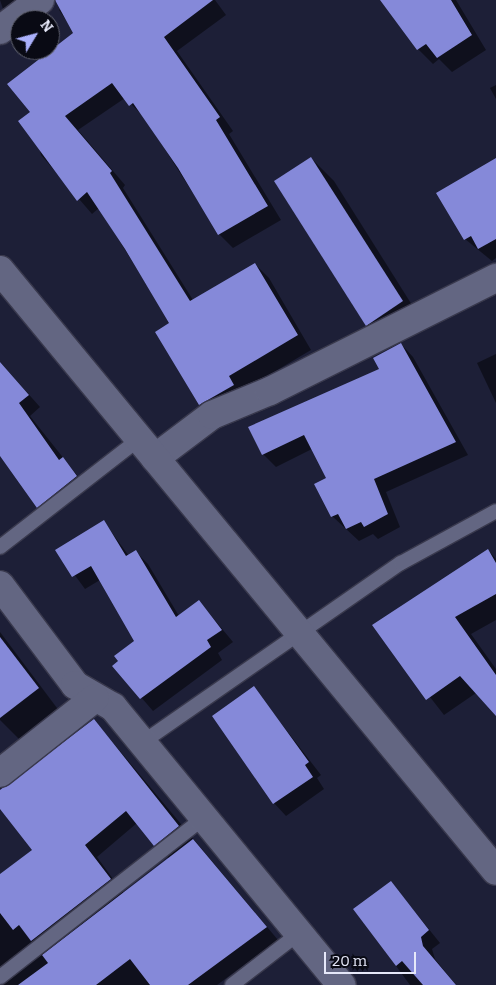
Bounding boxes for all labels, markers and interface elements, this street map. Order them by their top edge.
north arrow [10,10,60,60]
text: N [37,17,57,36]
scale bar [326,942,418,974]
text: 20 m [332,952,367,970]

